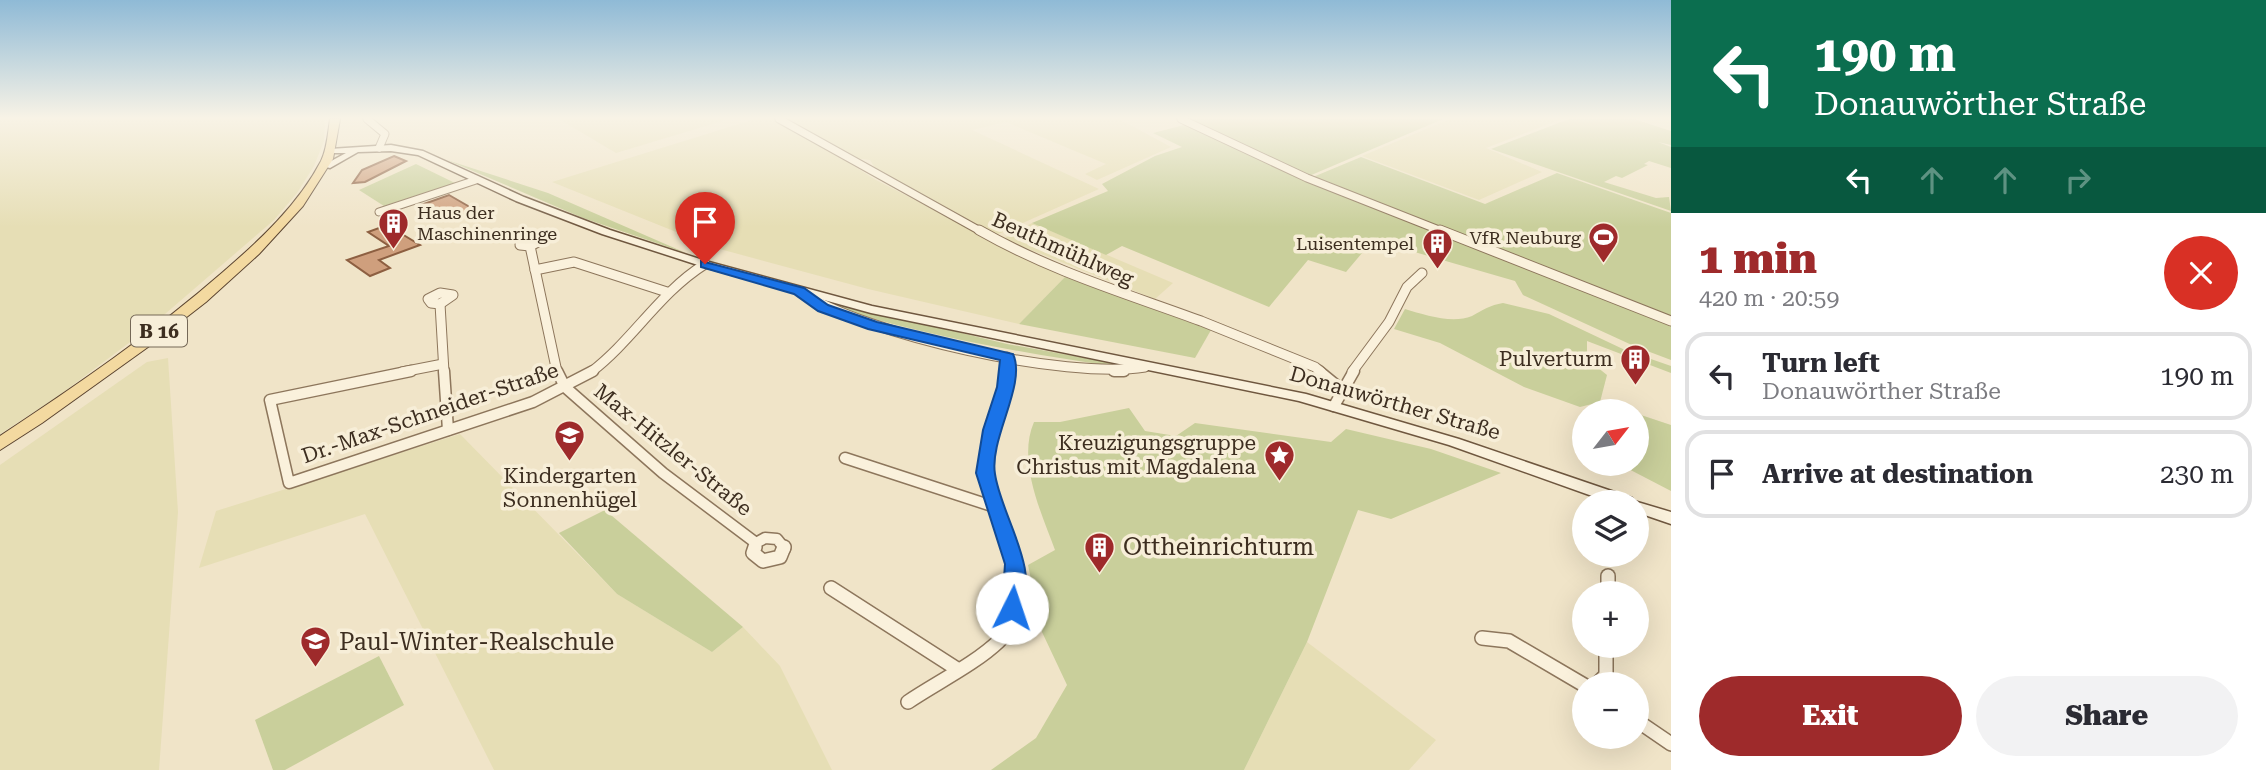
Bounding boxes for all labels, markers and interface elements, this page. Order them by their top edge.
text: 190 m [1814,26,1956,83]
icon: left [1699,28,1790,119]
text: Donauwörther Straße [1814,85,2146,123]
icon: left [1840,161,1878,199]
icon: ahead [1913,161,1951,199]
icon: ahead [1986,161,2024,199]
icon: right [2059,161,2097,199]
pin [675,192,735,264]
place label: Haus der Maschinenringe [417,202,557,244]
icon: arrive [686,203,724,241]
building icon: Haus der Maschinenringe [377,206,411,250]
street label: Beuthmühlweg [989,207,1137,291]
sports icon: VfR Neuburg [1587,221,1621,265]
building icon: Luisentempel [1420,227,1454,271]
place label: VfR Neuburg [1470,227,1582,248]
place label: Luisentempel [1296,233,1414,254]
text: 1 min [1699,234,1817,283]
button: close [2164,236,2238,310]
text: 420 m · 20:59 [1699,285,1839,312]
road number: B 16 [131,316,187,346]
building icon: Pulverturm [1619,342,1653,386]
place label: Pulverturm [1499,347,1613,371]
text: Turn left [1762,348,1880,378]
icon: left [1703,357,1741,395]
street label: Dr.-Max-Schneider-Straße [298,358,562,468]
street label: Donauwörther Straße [1287,361,1503,445]
text: 190 m [2160,361,2234,391]
text: Donauwörther Straße [1762,378,2001,405]
street label: Max-Hitzler-Straße [589,379,757,521]
north arrow [1572,399,1648,476]
map controls [1572,399,1649,749]
school or university icon: Kindergarten Sonnenhügel [553,419,587,463]
place label: Kreuzigungsgruppe Christus mit Magdalena [1016,431,1257,479]
place icon: Kreuzigungsgruppe Christus mit Magdalena [1262,438,1296,482]
icon: arrive [1703,455,1741,493]
text: Arrive at destination [1762,459,2033,489]
text: 230 m [2160,459,2234,489]
place label: Kindergarten Sonnenhügel [503,464,637,512]
button: layers [1572,490,1649,567]
building icon: Ottheinrichturm [1083,530,1117,574]
place label: Ottheinrichturm [1123,533,1314,561]
position arrow [975,571,1049,645]
button: + [1572,581,1649,658]
school or university icon: Paul-Winter-Realschule [299,625,333,669]
place label: Paul-Winter-Realschule [339,628,614,656]
button: − [1572,672,1649,749]
button: Exit [1699,676,1962,756]
button: Share [1976,676,2238,756]

